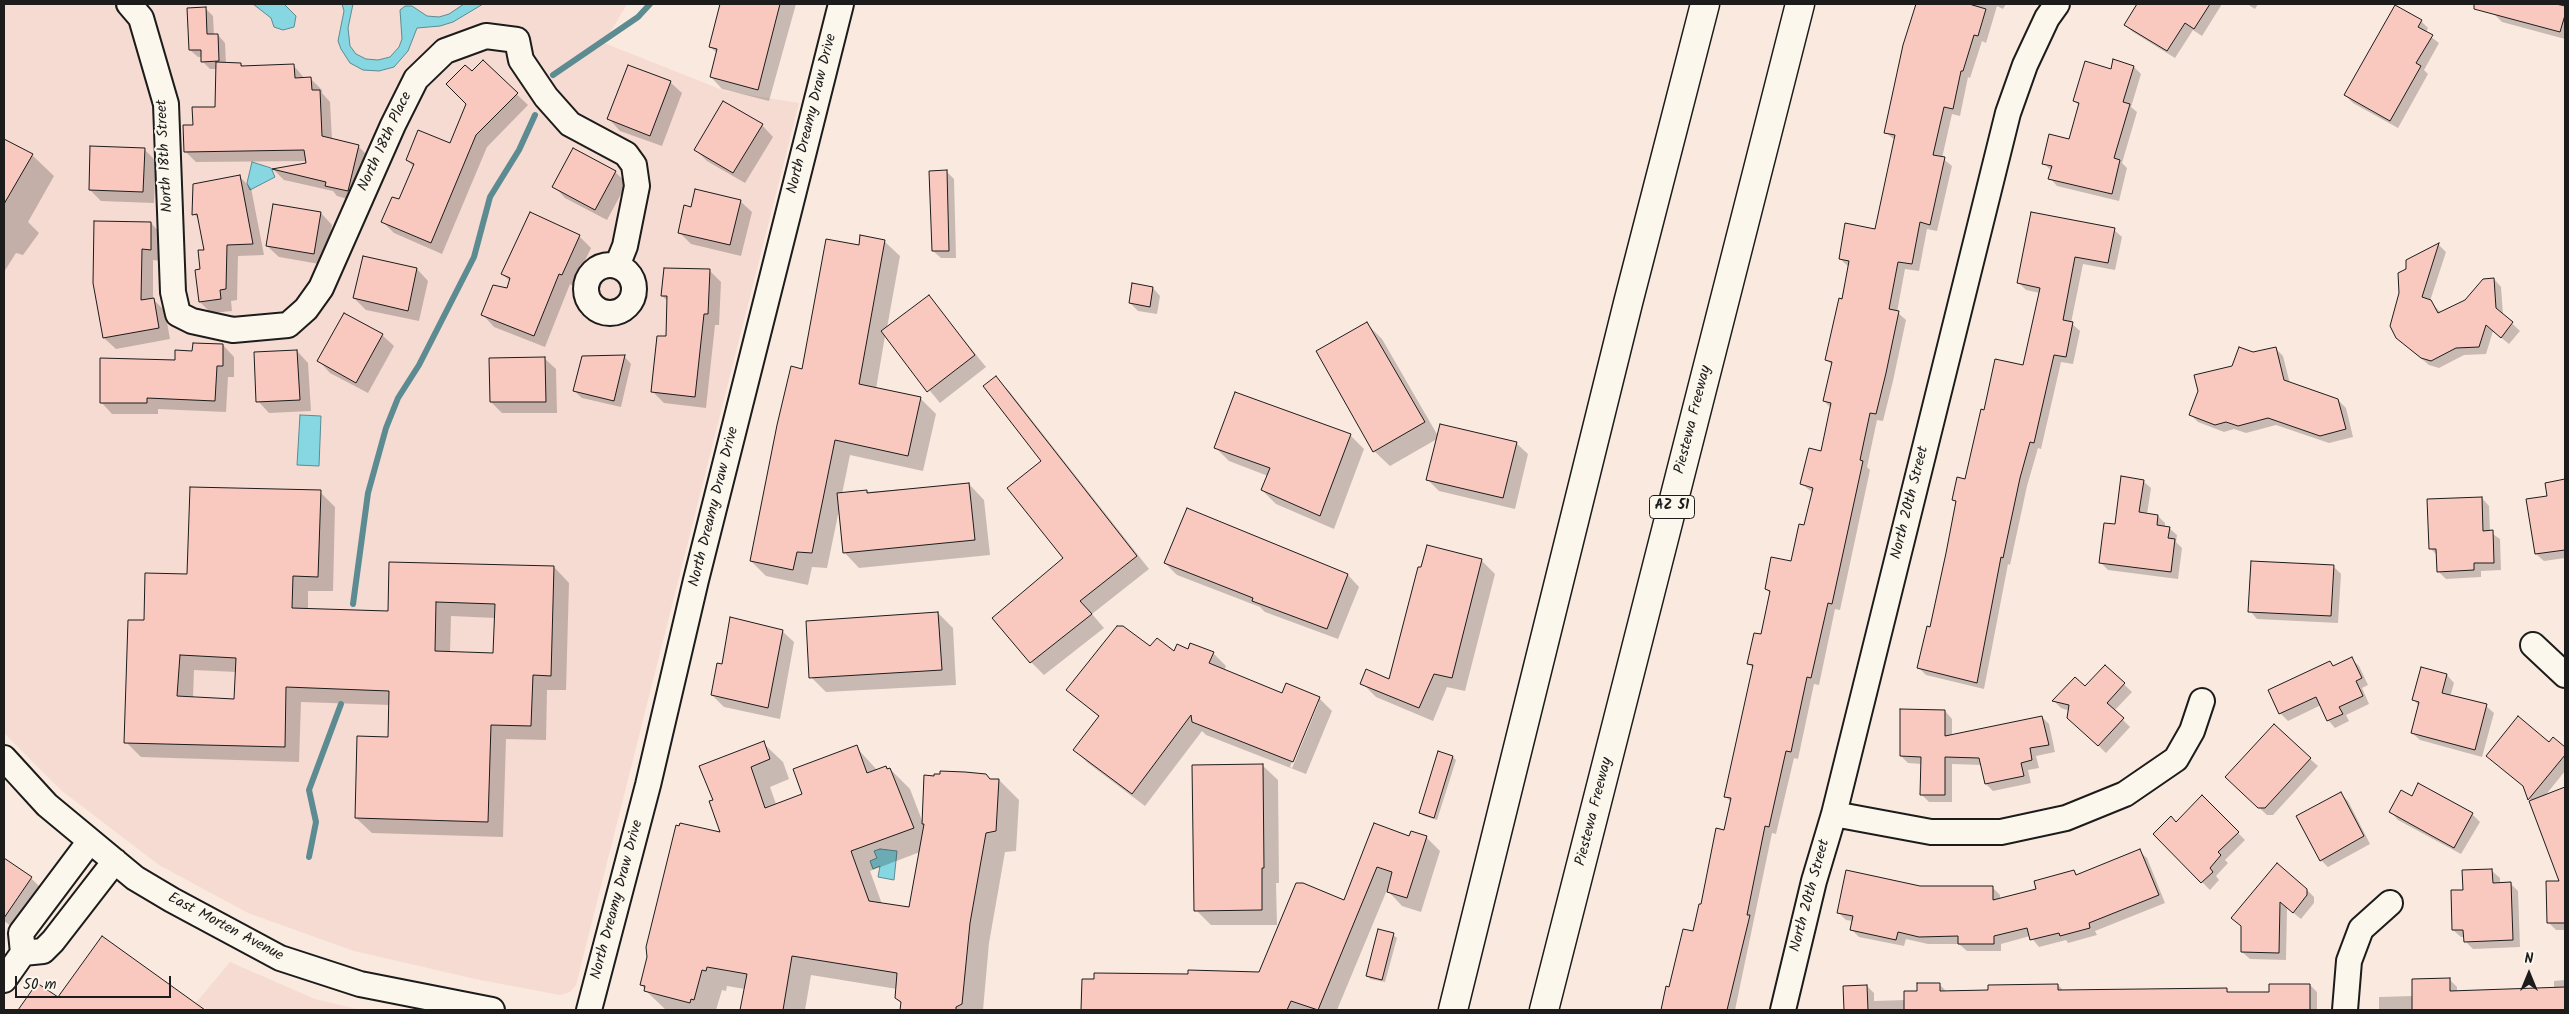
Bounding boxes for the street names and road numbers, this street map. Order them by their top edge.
street label: North Dreamy Draw Drive [784,32,842,196]
street label: North 18th Place [355,89,417,195]
street label: North 18th Street [154,99,178,213]
street label: Piestewa Freeway [1672,364,1716,476]
street label: North Dreamy Draw Drive [686,425,744,589]
street label: North 20th Street [1888,445,1934,561]
road number: AZ 51 [1650,496,1694,518]
street label: Piestewa Freeway [1573,756,1617,868]
street label: North Dreamy Draw Drive [588,818,648,982]
street label: North 20th Street [1787,838,1835,954]
street label: East Morten Avenue [164,890,286,966]

